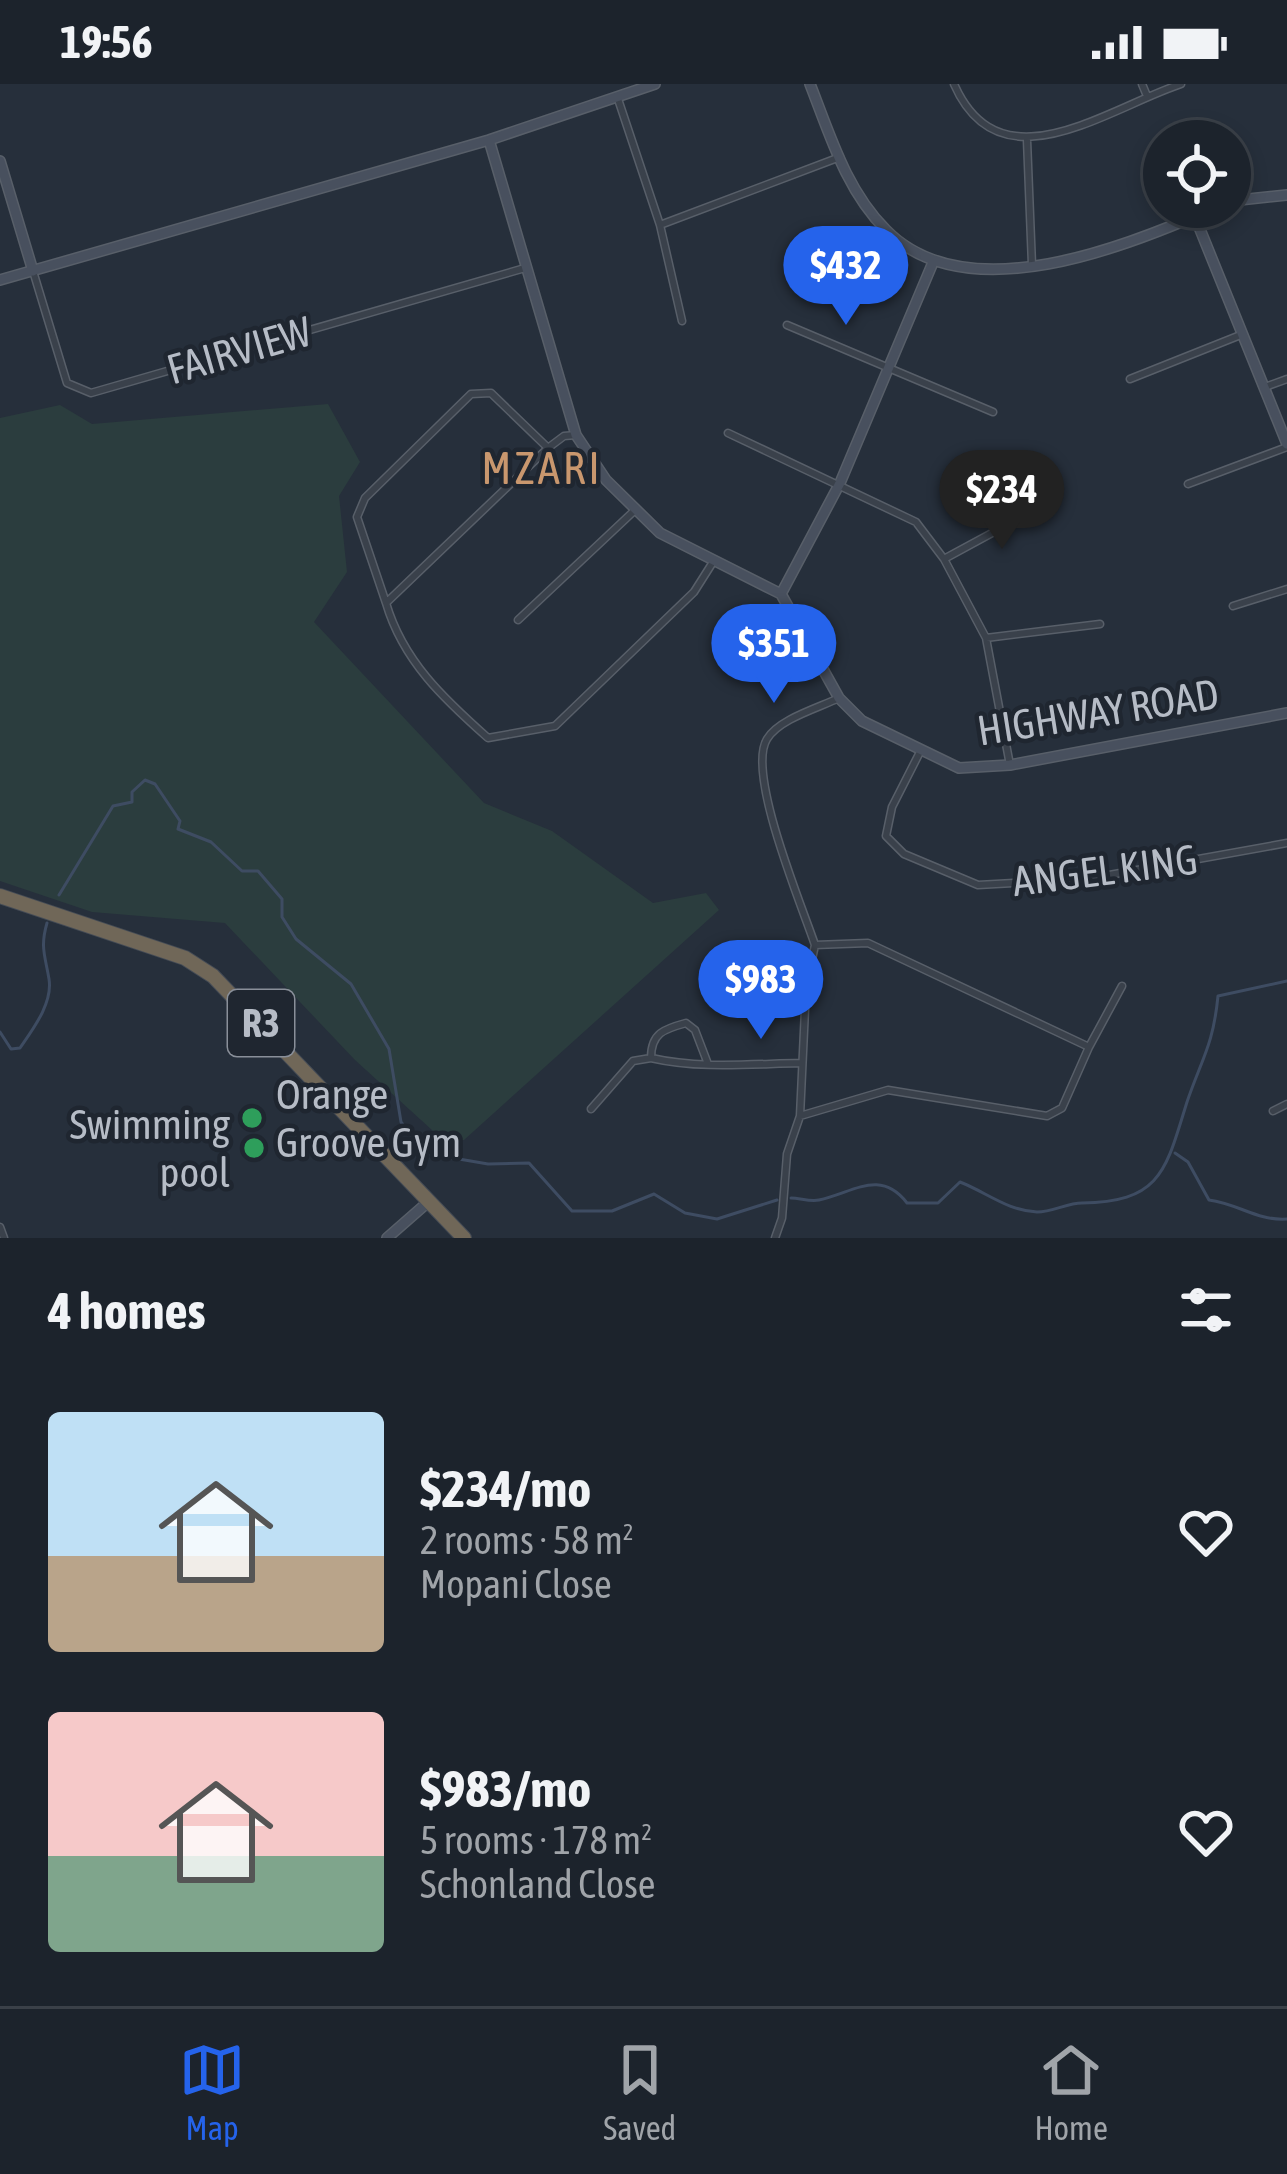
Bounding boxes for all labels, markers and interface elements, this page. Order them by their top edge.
text: 19:56 [60,16,153,68]
map controls [1143,120,1251,228]
button: locate [1143,120,1251,228]
pin: $432 [775,226,917,328]
text: $432 [810,243,882,287]
street label: FAIRVIEW [161,306,317,393]
district label: MZARI [481,442,603,494]
pin: $234 [931,450,1073,552]
text: $234 [966,467,1038,511]
pin: $351 [703,604,845,706]
text: $351 [738,621,810,665]
street label: HIGHWAY ROAD [974,669,1222,755]
street label: ANGEL KING [1010,835,1200,905]
pin: $983 [690,940,832,1042]
text: $983 [725,957,797,1001]
road number: R3 [228,990,294,1056]
place label: Orange Groove Gym [276,1070,461,1166]
place label: Swimming pool [69,1100,230,1196]
marker: Orange Groove Gym [239,1105,265,1131]
marker: Swimming pool [241,1135,267,1161]
icon: filters [1173,1277,1239,1343]
text: 4 homes [48,1281,206,1340]
text: $234/mo [420,1459,591,1518]
icon: home [144,1460,288,1604]
icon: heart [1173,1499,1239,1565]
text: 2 rooms · 58 m² [420,1518,634,1562]
text: Mopani Close [420,1562,612,1606]
text: $983/mo [420,1759,591,1818]
icon: home [144,1760,288,1904]
icon: heart [1173,1799,1239,1865]
text: 5 rooms · 178 m² [420,1818,652,1862]
text: Schonland Close [420,1862,655,1906]
tab: Map [179,2037,245,2147]
tab: Saved [603,2037,676,2147]
tab: Home [1034,2037,1108,2147]

